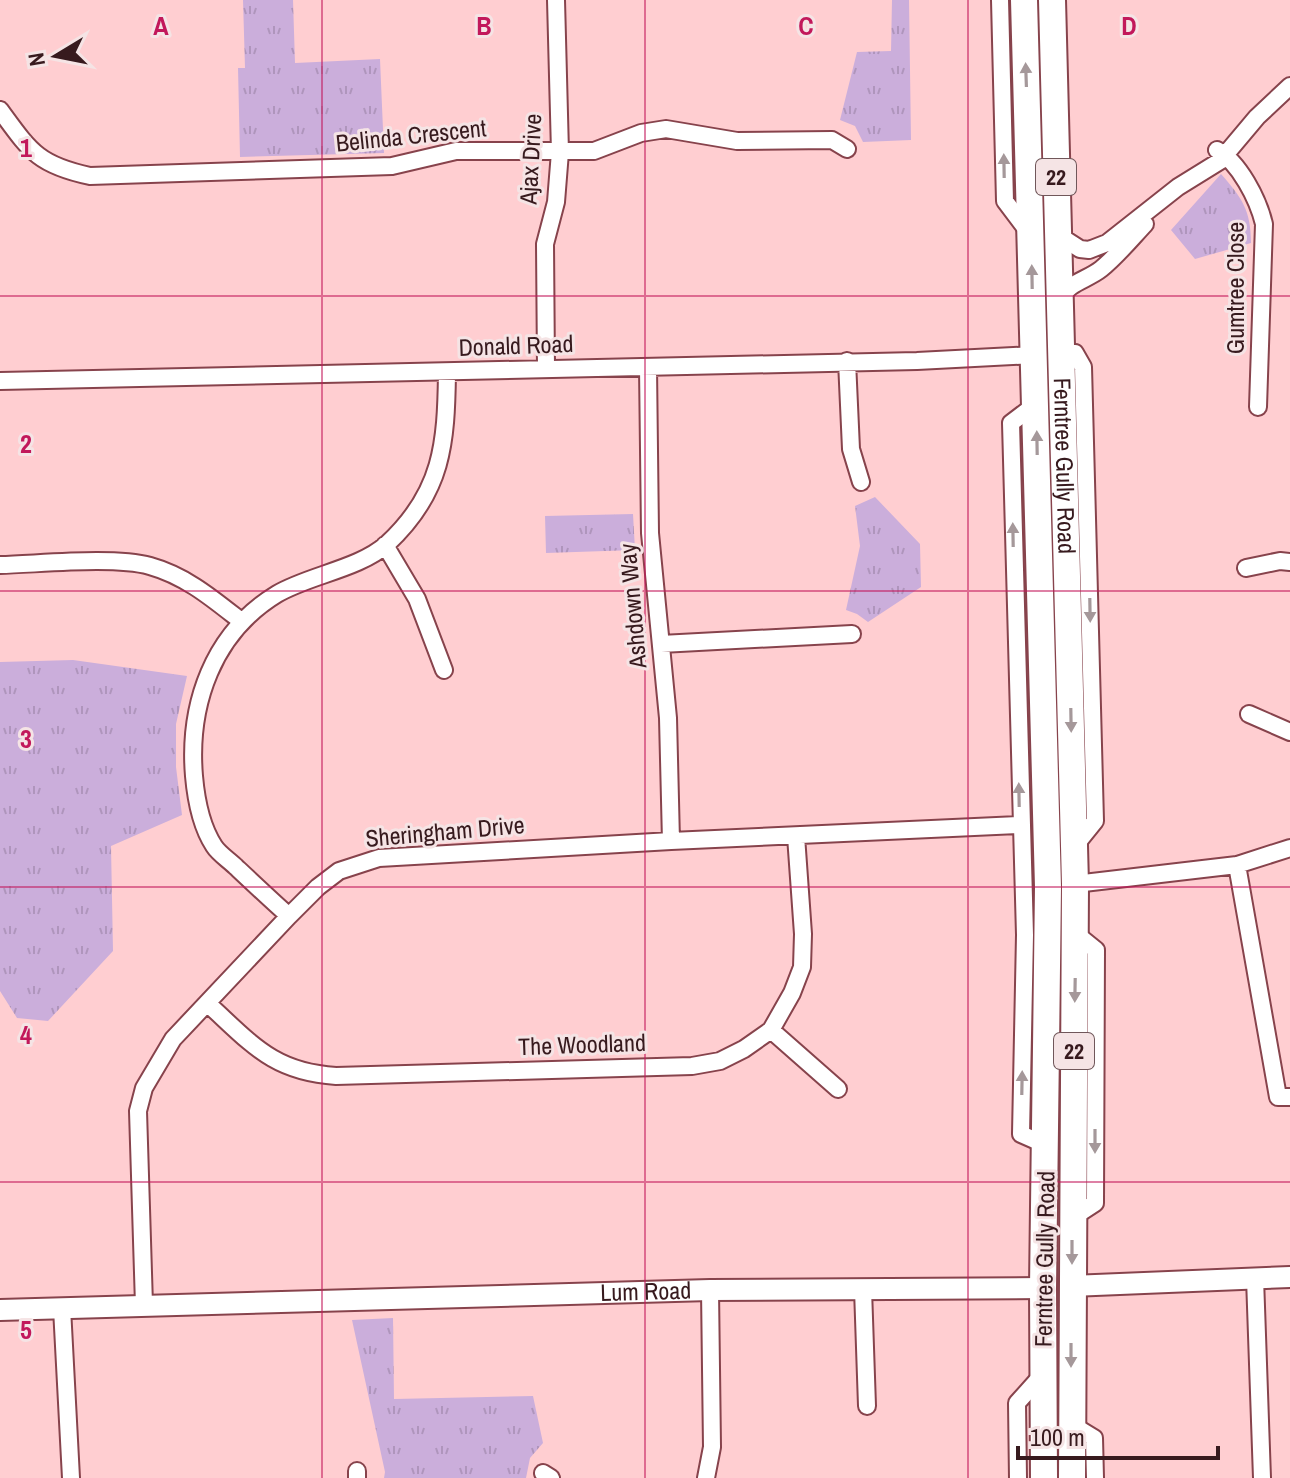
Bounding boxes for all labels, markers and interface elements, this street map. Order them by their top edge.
text: A [153,8,169,43]
text: B [476,8,492,43]
text: C [798,8,814,43]
text: D [1121,8,1137,43]
north arrow [16,16,96,96]
text: N [20,50,52,68]
one-way arrow [1019,62,1032,87]
street label: Belinda Crescent [334,111,488,159]
street label: Ajax Drive [512,113,548,206]
text: 1 [20,130,32,165]
one-way arrow [998,153,1010,178]
road number: 22 [1036,159,1076,195]
street label: Gumtree Close [1219,222,1251,354]
one-way arrow [1026,264,1038,289]
street label: Donald Road [458,327,574,363]
street label: Ferntree Gully Road [1047,377,1083,554]
text: 2 [20,426,32,461]
one-way arrow [1030,430,1043,455]
one-way arrow [1007,522,1020,547]
street label: Ashdown Way [611,542,653,671]
one-way arrow [1083,598,1096,623]
one-way arrow [1064,708,1077,733]
text: 3 [20,721,32,756]
one-way arrow [1013,782,1026,807]
street label: Sheringham Drive [364,808,526,854]
one-way arrow [1068,978,1081,1003]
text: 4 [20,1017,32,1052]
street label: The Woodland [518,1026,646,1062]
road number: 22 [1054,1033,1094,1069]
one-way arrow [1016,1070,1028,1095]
one-way arrow [1089,1129,1101,1154]
street label: Ferntree Gully Road [1026,1171,1062,1347]
one-way arrow [1066,1240,1078,1265]
street label: Lum Road [600,1274,692,1308]
text: 5 [20,1312,32,1347]
one-way arrow [1065,1343,1077,1368]
scale bar [1018,1410,1218,1460]
text: 100 m [1030,1421,1085,1453]

